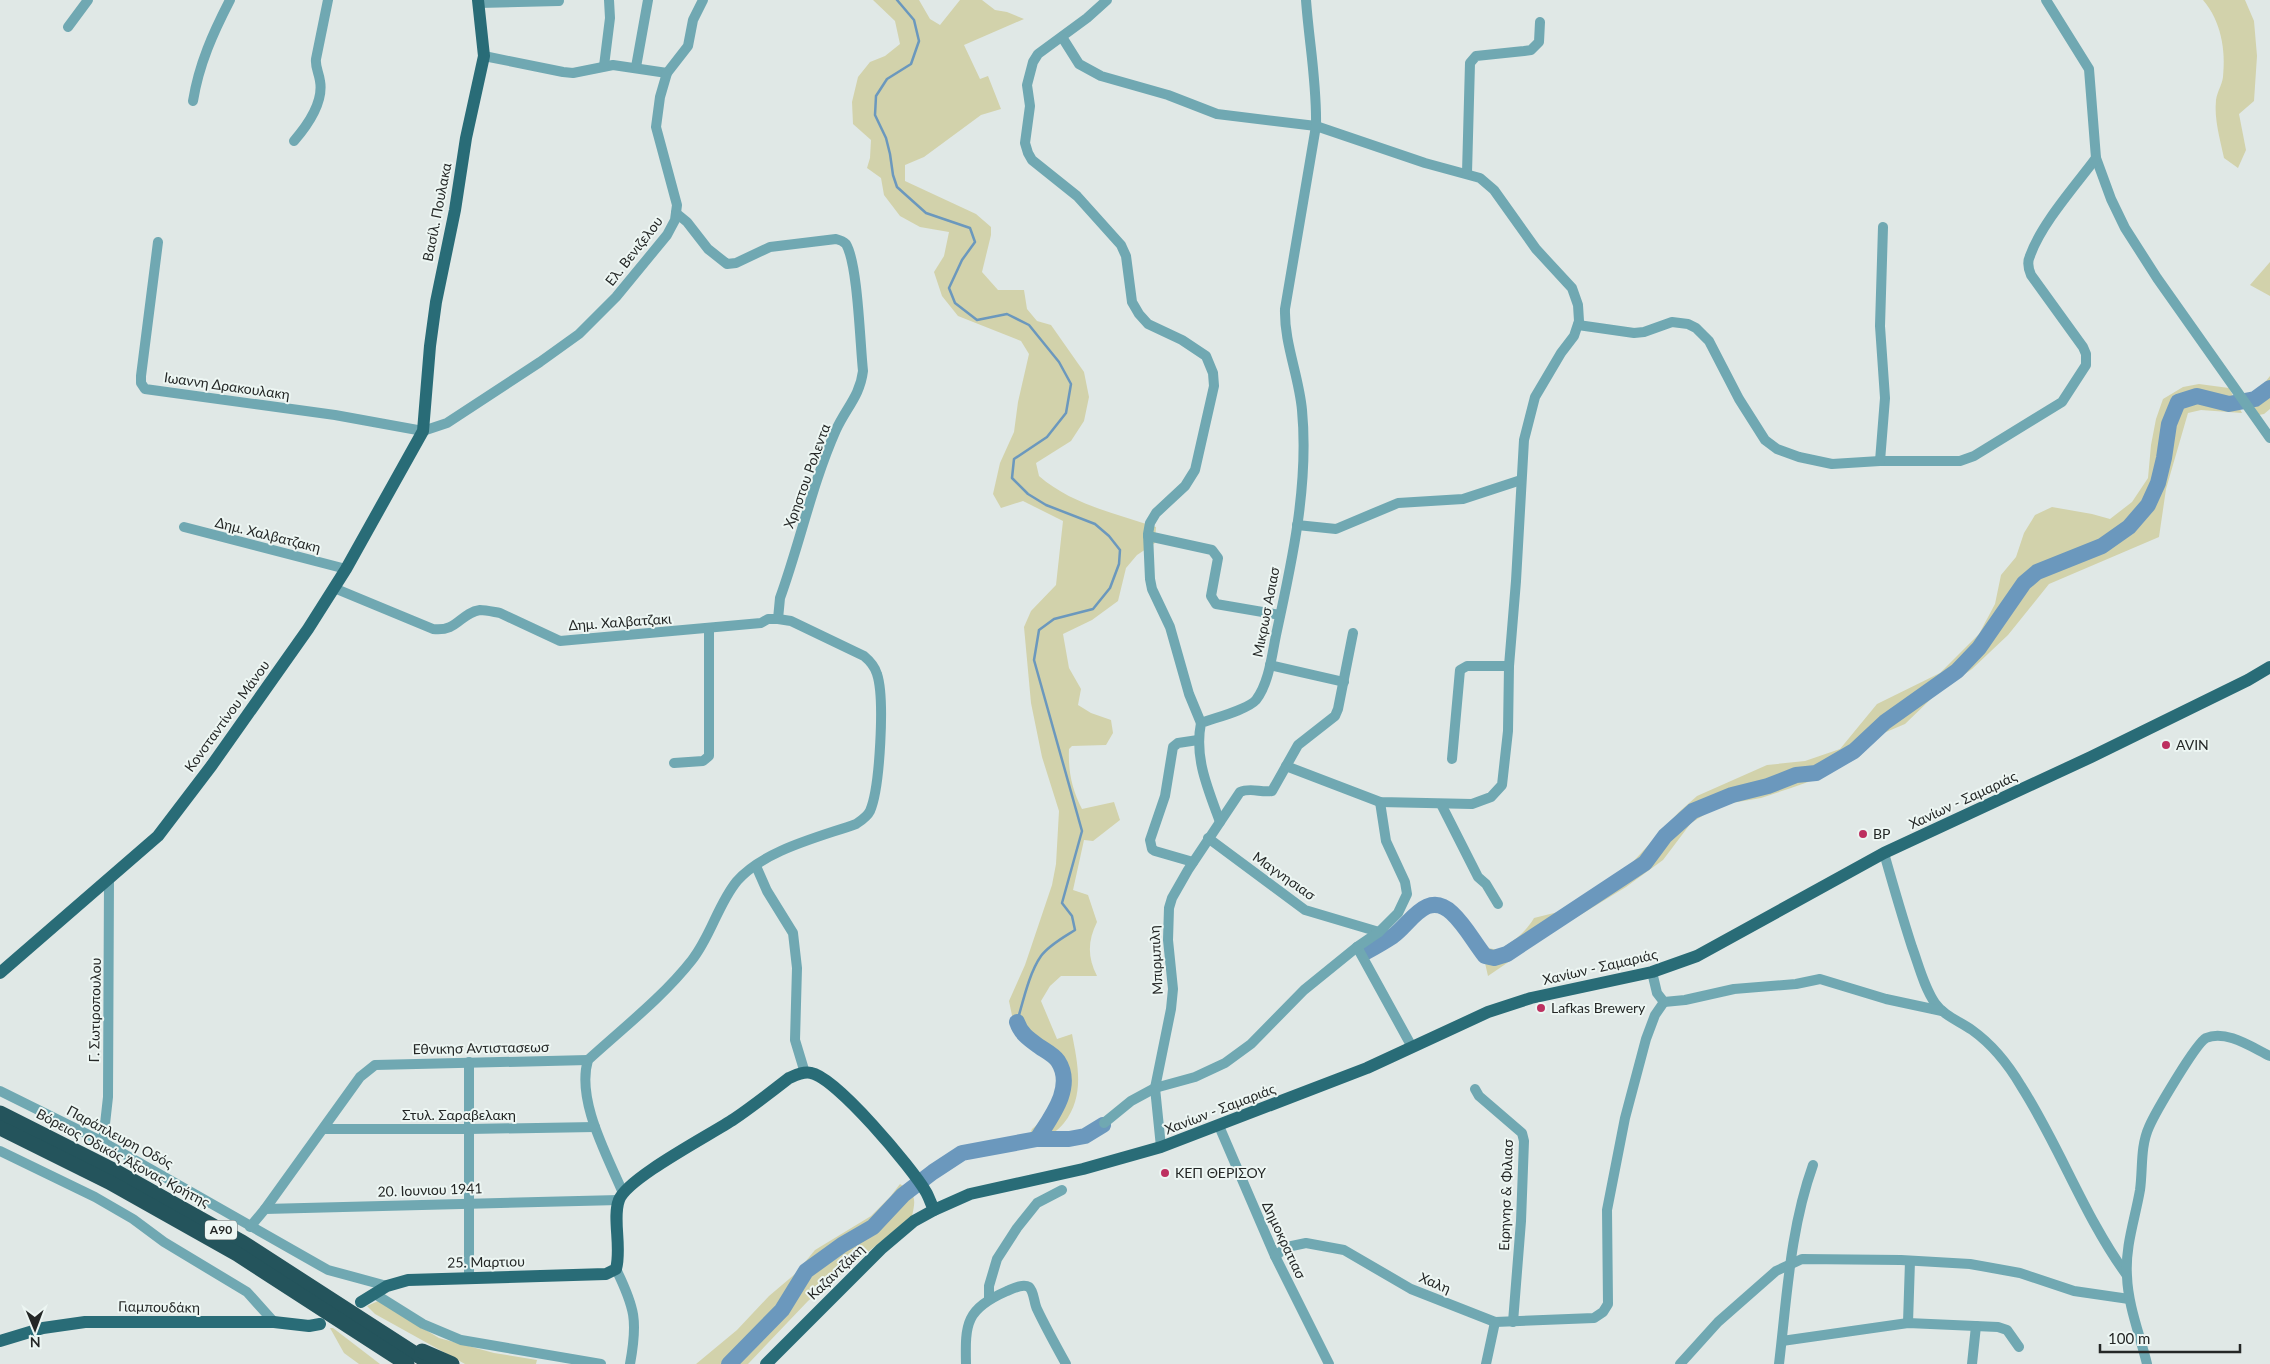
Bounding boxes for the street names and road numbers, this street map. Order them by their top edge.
street label: Βασίλ. Πουλακα [419,160,455,263]
street label: Ελ. Βενιζελου [601,213,666,289]
street label: Ιωαννη Δρακουλακη [163,368,291,403]
street label: Χρηστου Ρολεντα [780,421,834,530]
street label: Δημ. Χαλβατζακη [214,513,323,556]
street label: Μικρωσ Ασιασ [1248,565,1283,659]
street label: Δημ. Χαλβατζακι [568,609,673,634]
street label: Κονσταντίνου Μάνου [180,657,273,775]
street label: Χανίων - Σαμαριάς [1906,767,2020,832]
street label: Μαγνησιασ [1250,848,1319,904]
street label: Μπιρμπιλη [1145,925,1166,995]
street label: Χανίων - Σαμαριάς [1541,945,1659,988]
street label: Γ. Σωτιροπουλου [85,958,104,1062]
street label: Εθνικησ Αντιστασεωσ [413,1038,550,1057]
street label: Χανίων - Σαμαριάς [1162,1079,1278,1137]
street label: Παράπλευρη Οδός [64,1101,177,1172]
street label: Βόρειος Οδικός Άξονας Κρήτης [34,1105,213,1211]
street label: Στυλ. Σαραβελακη [402,1106,516,1123]
street label: Ειρηνησ & Φιλιασ [1495,1138,1516,1251]
street label: 20. Ιουνιου 1941 [377,1179,483,1200]
street label: Δημοκρατιασ [1259,1198,1310,1282]
road number: Α90 [205,1220,237,1240]
street label: Καζαντζάκη [804,1240,868,1303]
street label: 25. Μαρτιου [447,1252,525,1271]
street label: Χαλη [1417,1268,1453,1297]
street label: Γιαμπουδάκη [118,1297,200,1316]

